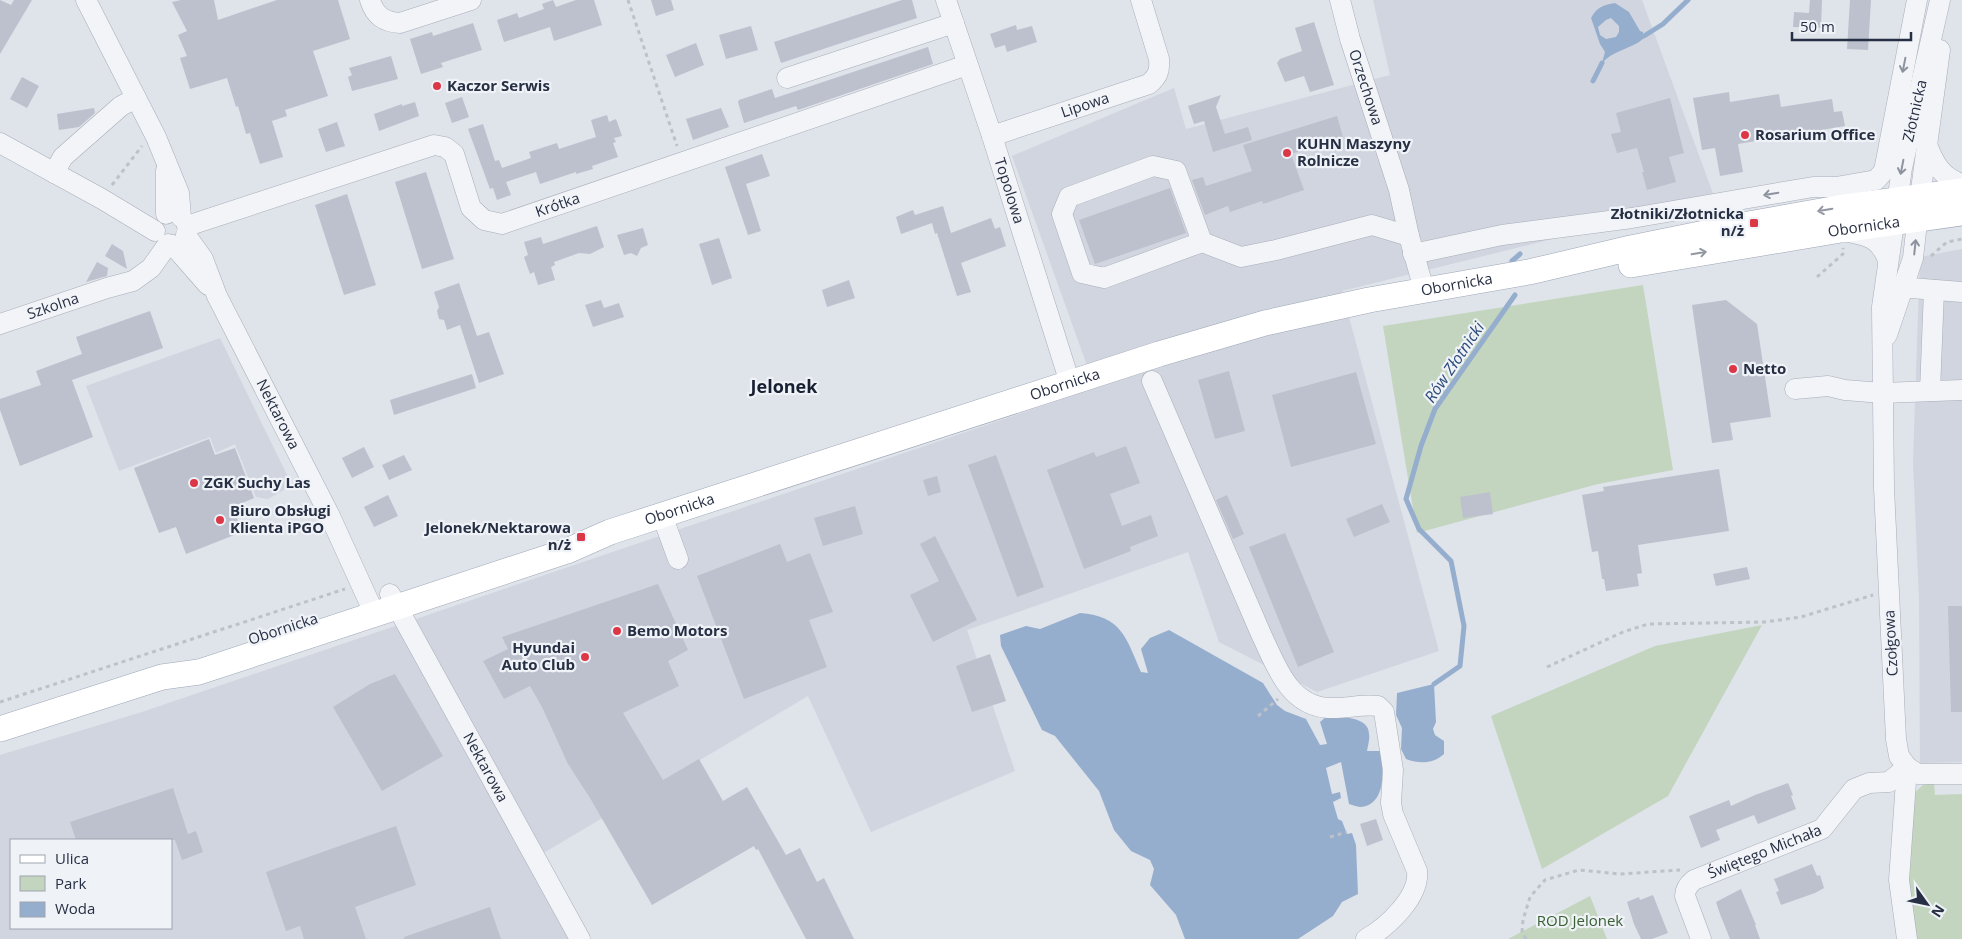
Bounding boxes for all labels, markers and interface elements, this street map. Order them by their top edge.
scale bar [1792,10,1911,42]
text: 50 m [1800,16,1835,36]
street label: Orzechowa [1345,46,1388,127]
one-way arrow [1899,57,1909,73]
place label: Kaczor Serwis [447,75,550,95]
street label: Złotnicka [1897,78,1931,144]
marker: Kaczor Serwis [431,80,443,92]
street label: Lipowa [1058,87,1112,122]
place label: Rosarium Office [1755,124,1875,144]
marker: Rosarium Office [1739,129,1751,141]
place label: KUHN Maszyny Rolnicze [1297,133,1411,170]
marker: KUHN Maszyny Rolnicze [1281,147,1293,159]
street label: Topolowa [990,155,1030,226]
one-way arrow [1897,159,1907,175]
street label: Krótka [532,187,582,221]
one-way arrow [1763,190,1779,200]
place label: Złotniki/Złotnicka n/ż [1611,203,1744,240]
one-way arrow [1818,206,1834,216]
street label: Obornicka [1826,211,1901,241]
marker: Złotniki/Złotnicka n/ż [1748,217,1760,229]
one-way arrow [1910,240,1920,256]
one-way arrow [1690,248,1706,258]
street label: Obornicka [1419,268,1494,300]
street label: Szkolna [24,287,81,323]
water label: Rów Złotnicki [1419,317,1490,407]
place label: Netto [1743,358,1786,378]
street label: Obornicka [1027,363,1102,404]
marker: Netto [1727,363,1739,375]
district label: Jelonek [749,374,818,398]
street label: Nektarowa [252,375,305,452]
place label: ZGK Suchy Las [204,472,311,492]
marker: ZGK Suchy Las [188,477,200,489]
street label: Obornicka [642,488,717,529]
place label: Biuro Obsługi Klienta iPGO [230,500,331,537]
marker: Biuro Obsługi Klienta iPGO [214,514,226,526]
place label: Jelonek/Nektarowa n/ż [423,517,571,554]
marker: Jelonek/Nektarowa n/ż [575,531,587,543]
street label: Obornicka [245,607,320,649]
street label: Czołgowa [1878,609,1902,677]
place label: Bemo Motors [627,620,727,640]
marker: Bemo Motors [611,625,623,637]
place label: Hyundai Auto Club [502,637,575,674]
marker: Hyundai Auto Club [579,651,591,663]
street label: Nektarowa [459,729,514,805]
street label: Świętego Michała [1704,819,1824,883]
legend [10,839,172,929]
text: Ulica [55,848,89,868]
text: Park [55,873,86,893]
north arrow [1902,879,1952,929]
text: Woda [55,898,95,918]
text: N [1927,901,1949,921]
park label: ROD Jelonek [1537,910,1623,930]

